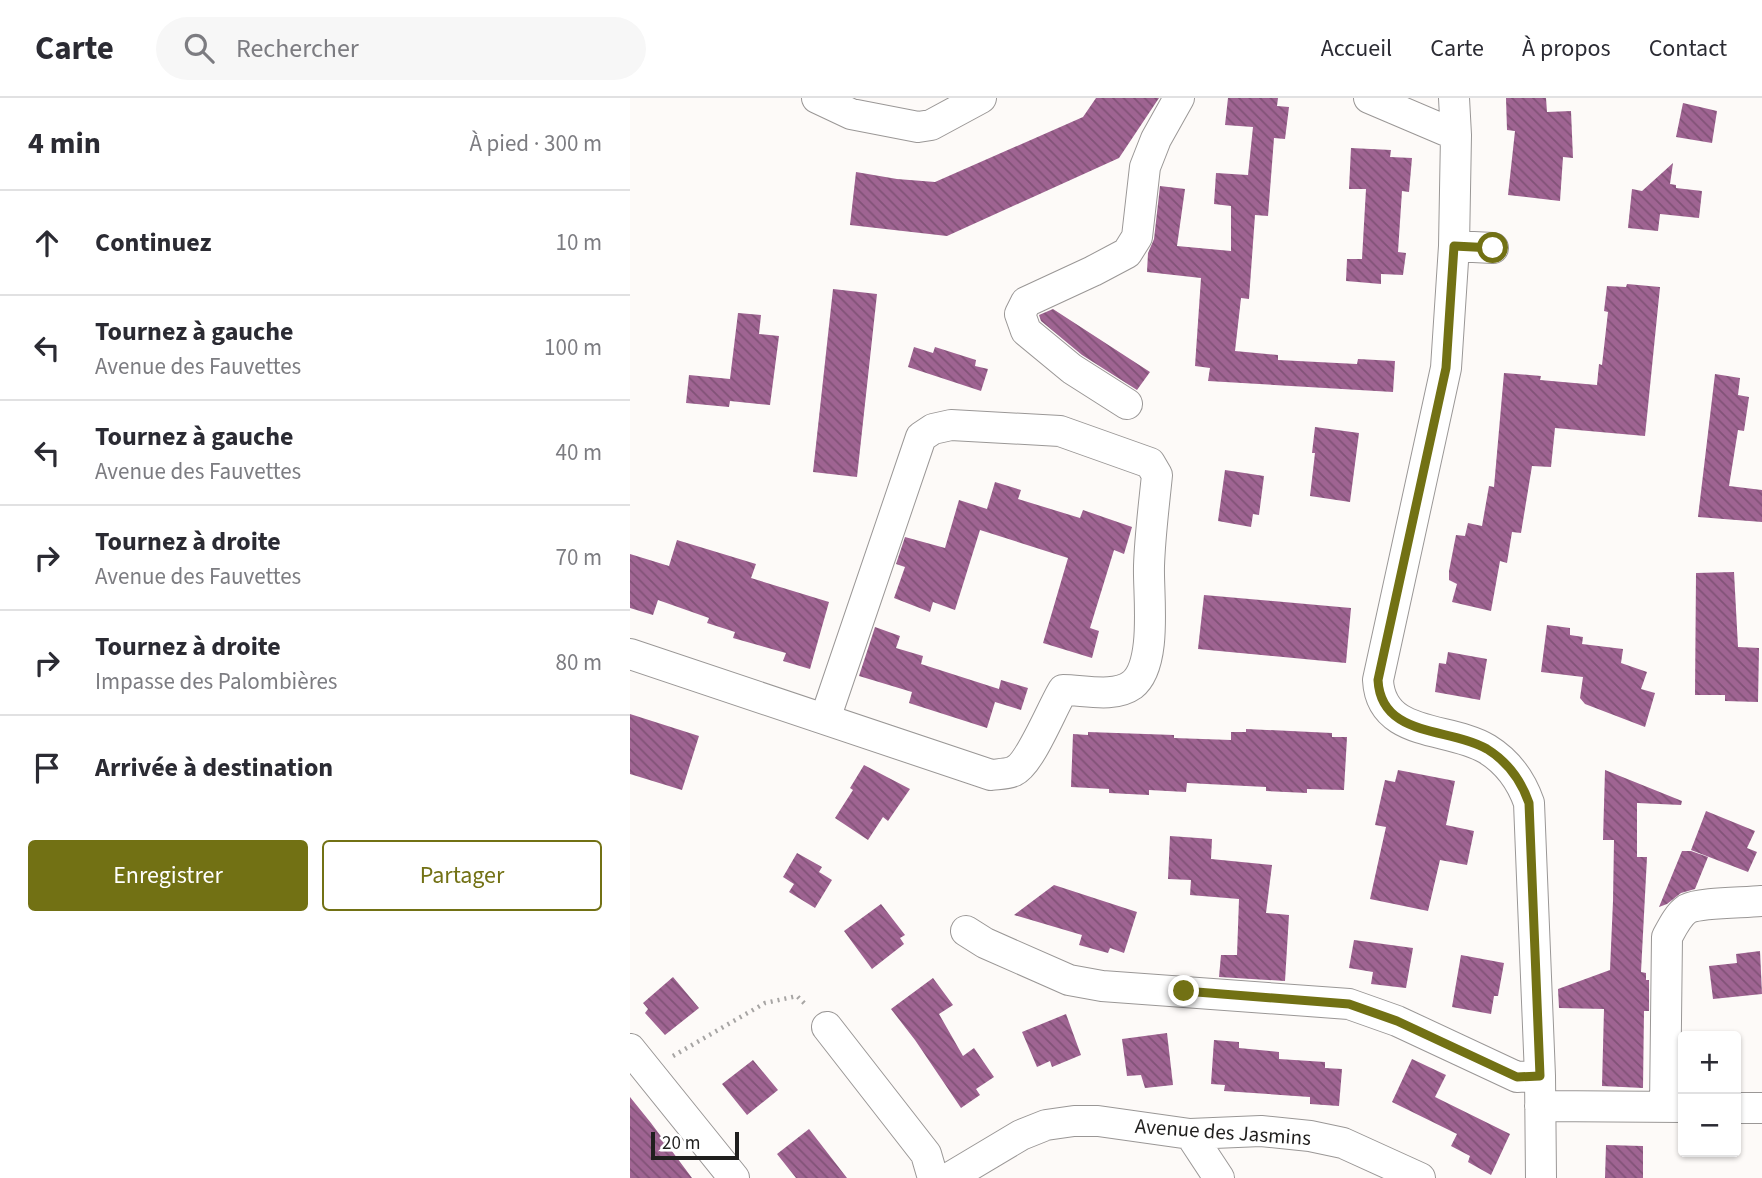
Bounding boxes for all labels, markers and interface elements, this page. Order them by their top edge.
search box [156,17,646,80]
text: Carte [35,25,114,72]
icon: search [180,29,218,67]
text: Rechercher [236,30,359,67]
text: Accueil [1321,31,1392,66]
text: Carte [1430,31,1484,66]
text: À propos [1522,31,1611,66]
text: Contact [1649,31,1727,66]
text: 4 min [28,122,101,165]
text: À pied · 300 m [469,127,602,160]
icon: ahead [28,224,66,262]
text: Continuez [95,224,211,261]
text: 10 m [555,226,602,259]
route start [1477,232,1508,263]
text: Tournez à gauche [95,313,294,350]
icon: left [28,329,66,367]
text: 100 m [544,331,602,364]
text: Avenue des Fauvettes [95,350,301,383]
text: Tournez à gauche [95,418,294,455]
icon: left [28,434,66,472]
text: 40 m [555,436,602,469]
text: Avenue des Fauvettes [95,455,301,488]
text: Tournez à droite [95,523,281,560]
icon: right [28,539,66,577]
text: 70 m [555,541,602,574]
text: Avenue des Fauvettes [95,560,301,593]
text: Tournez à droite [95,628,281,665]
icon: right [28,644,66,682]
text: 80 m [555,646,602,679]
text: Impasse des Palombières [95,665,337,698]
icon: arrive [28,749,66,787]
text: Arrivée à destination [95,749,333,786]
button: Enregistrer [28,840,308,911]
button: Partager [322,840,602,911]
route end [1168,975,1199,1006]
map controls [1678,1031,1741,1157]
button: + [1678,1031,1741,1094]
button: − [1678,1094,1741,1157]
street label: Avenue des Jasmins [1134,1111,1312,1153]
scale bar [651,1129,738,1161]
text: 20 m [662,1130,700,1157]

